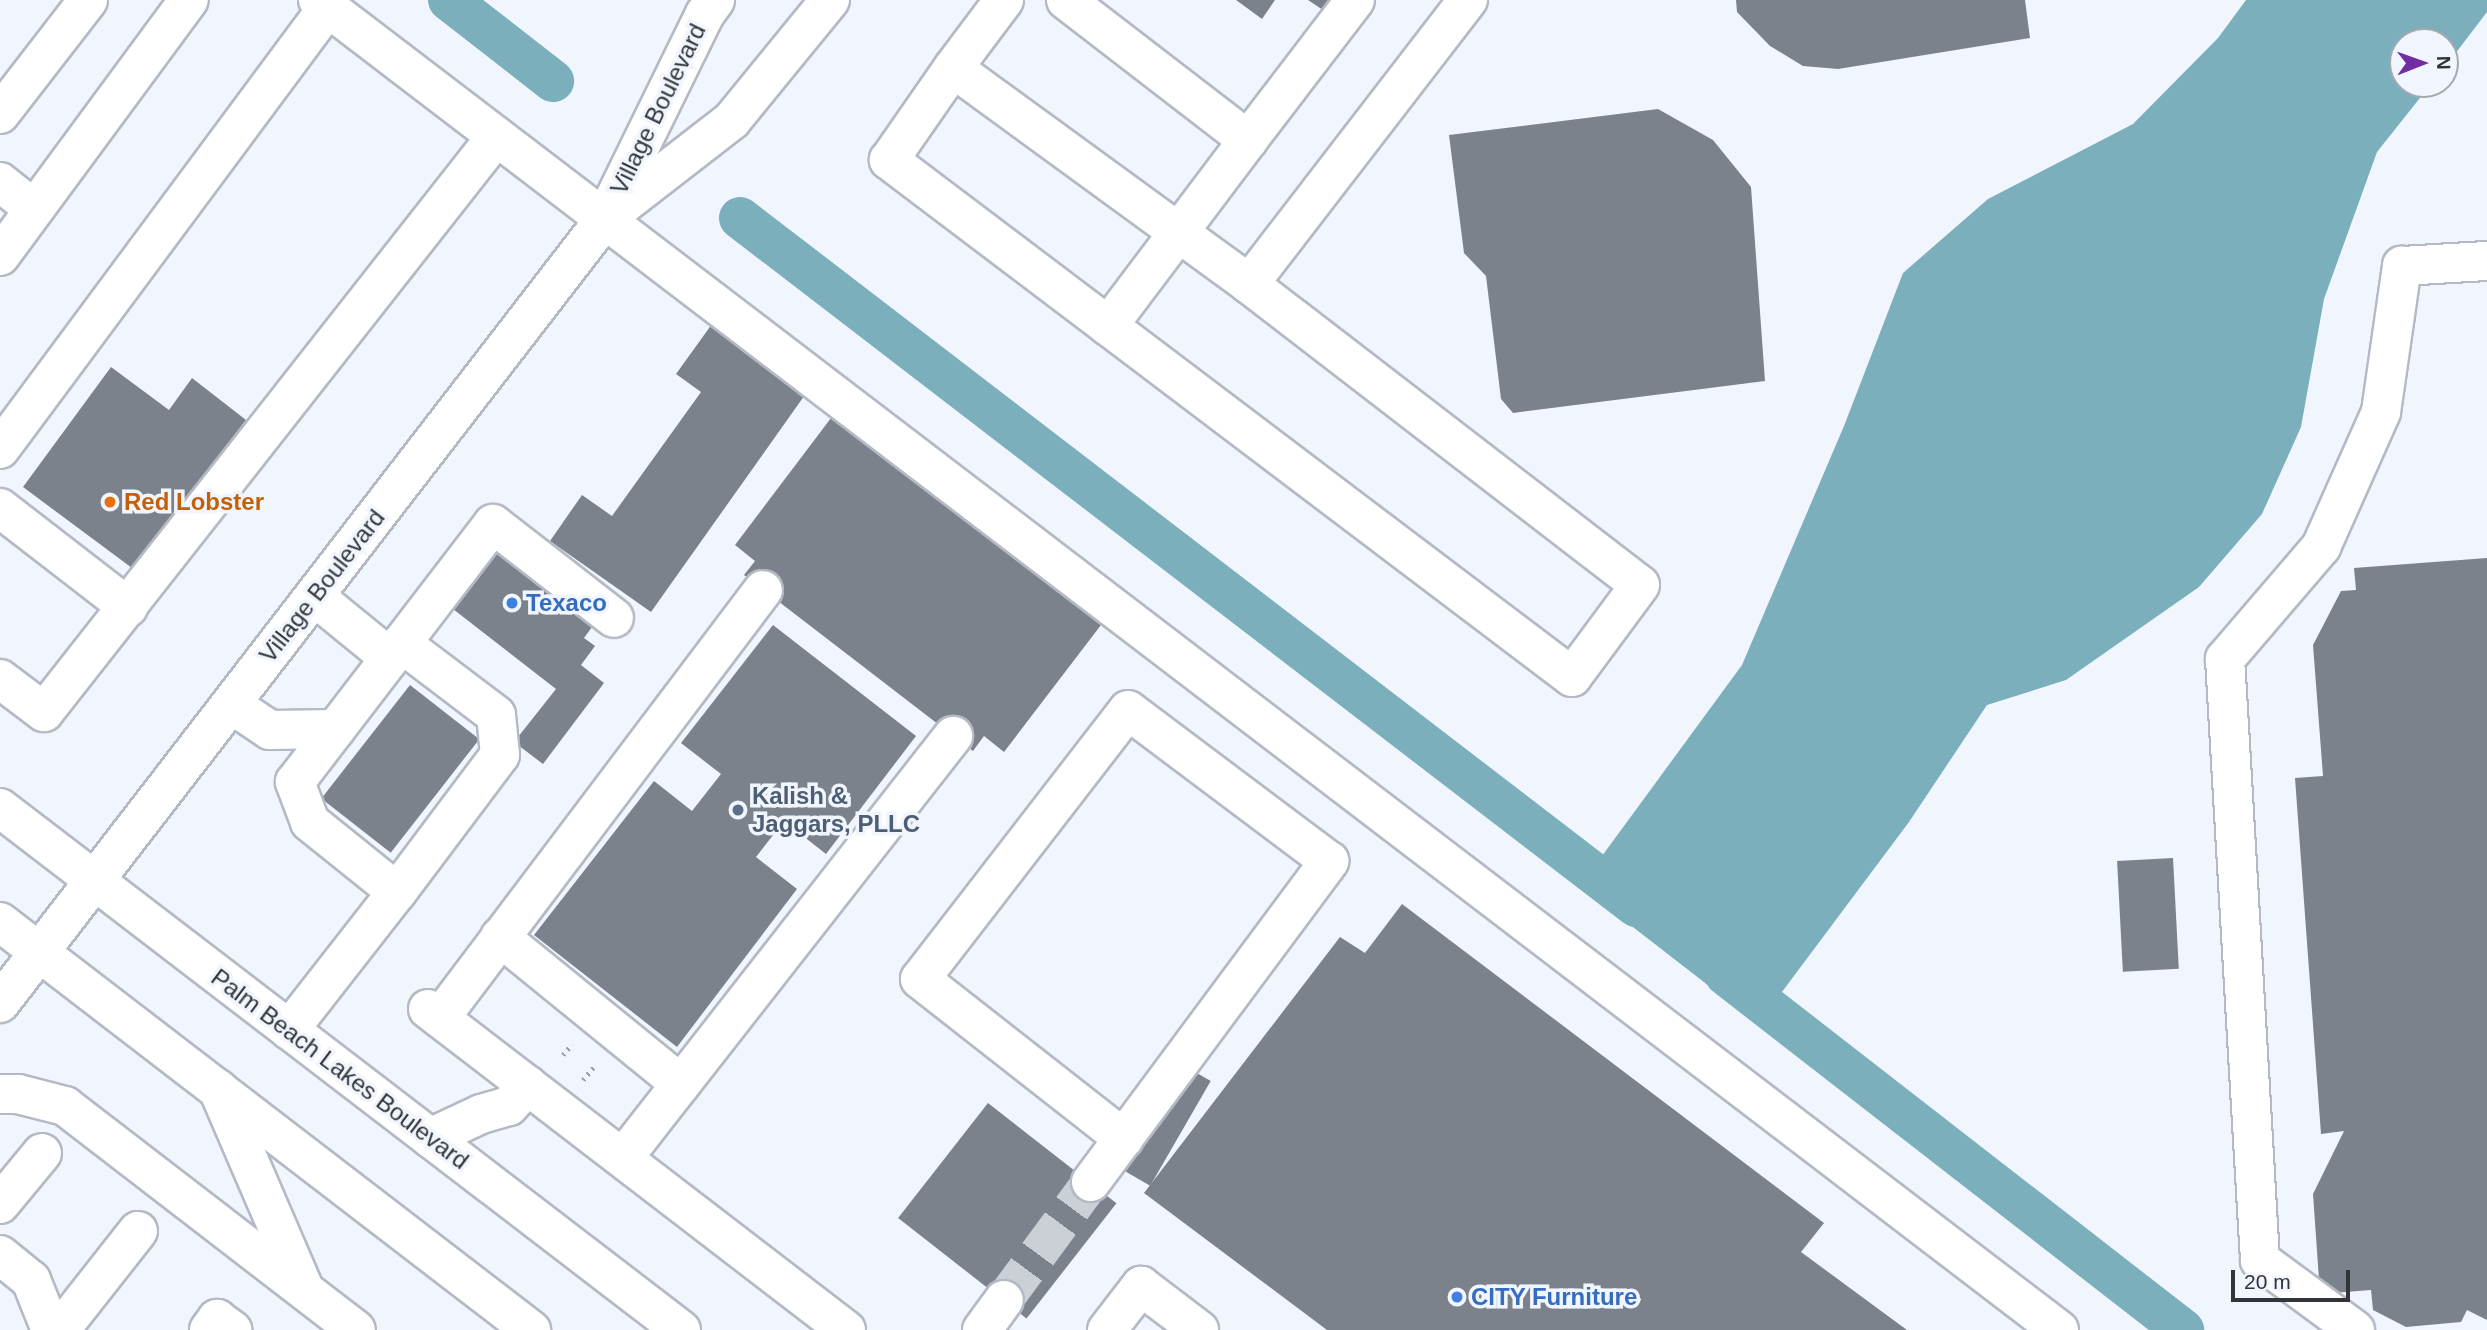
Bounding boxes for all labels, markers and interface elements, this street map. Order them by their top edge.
street label: Village Boulevard [604,19,712,199]
north arrow [2389,28,2459,98]
text: N [2433,56,2454,70]
place label: Red Lobster [124,488,264,516]
marker: Red Lobster [102,494,118,510]
street label: Village Boulevard [253,504,391,668]
place label: Texaco [526,589,607,617]
marker: Texaco [504,595,520,611]
place label: Kalish & Jaggars, PLLC [752,782,920,838]
marker: Kalish & Jaggars, PLLC [730,802,746,818]
street label: Palm Beach Lakes Boulevard [206,963,474,1175]
scale bar [2235,1256,2354,1300]
text: 20 m [2244,1270,2291,1293]
place label: CITY Furniture [1471,1283,1638,1311]
marker: CITY Furniture [1449,1289,1465,1305]

